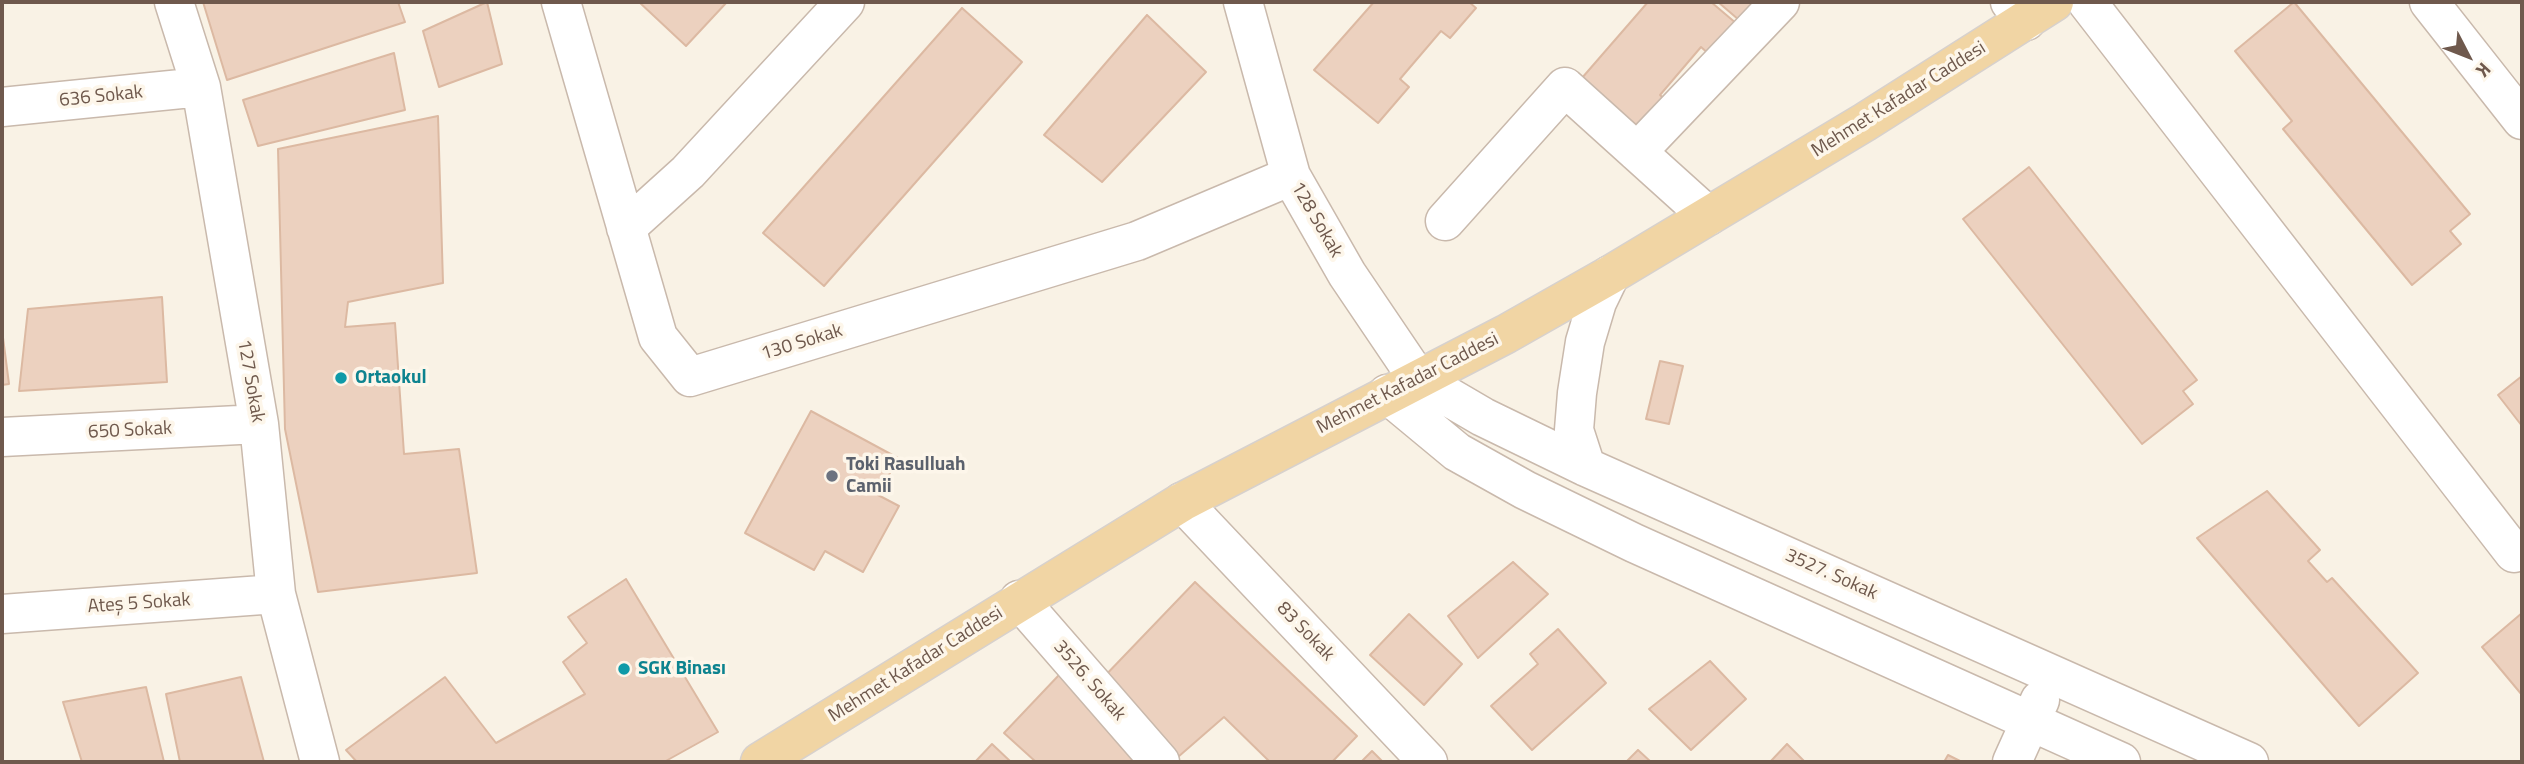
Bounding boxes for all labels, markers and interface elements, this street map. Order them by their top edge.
north arrow [2433,21,2503,91]
street label: Mehmet Kafadar Caddesi [1808,37,1990,163]
text: K [2469,56,2499,84]
street label: 636 Sokak [58,81,144,113]
street label: 128 Sokak [1285,178,1347,262]
street label: 130 Sokak [758,320,846,366]
street label: Mehmet Kafadar Caddesi [1313,328,1503,440]
street label: 127 Sokak [231,338,269,424]
place label: Ortaokul [355,367,427,389]
marker: Ortaokul [333,370,349,386]
street label: 650 Sokak [87,417,173,445]
place label: Toki Rasulluah Camii [846,454,966,498]
marker: Toki Rasulluah Camii [824,468,840,484]
street label: 3527. Sokak [1781,544,1881,606]
street label: Ateş 5 Sokak [87,589,191,619]
street label: 83 Sokak [1271,598,1339,666]
street label: Mehmet Kafadar Caddesi [825,602,1007,728]
street label: 3526. Sokak [1048,636,1130,726]
place label: SGK Binası [638,658,726,680]
marker: SGK Binası [616,661,632,677]

